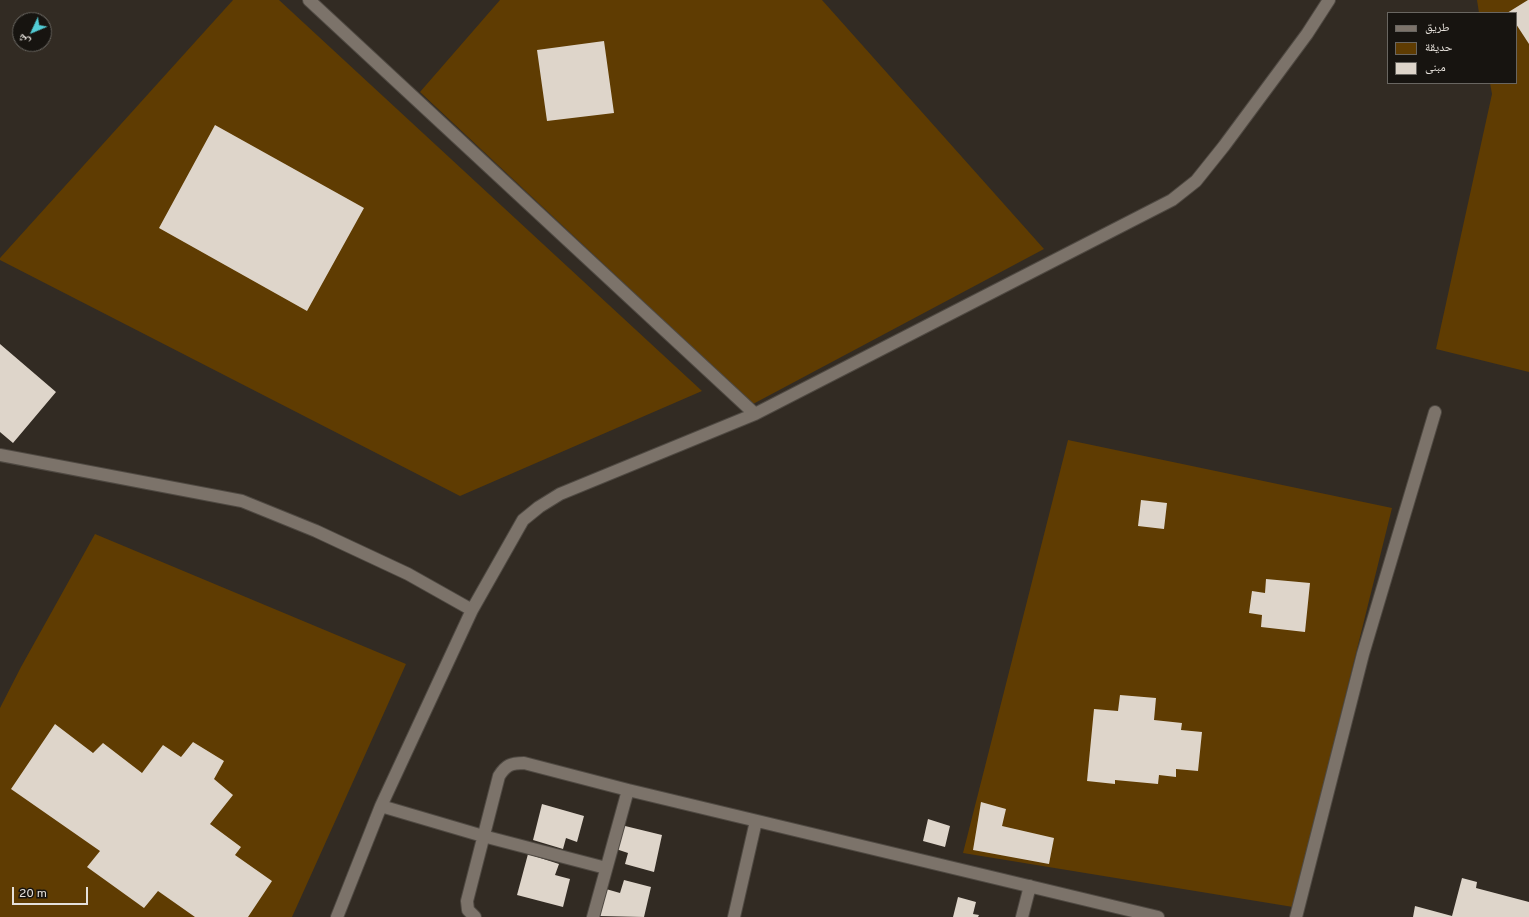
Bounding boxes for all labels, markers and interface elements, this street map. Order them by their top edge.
north arrow [12,12,52,52]
legend [1387,12,1517,84]
text: طريق [1425,20,1450,36]
text: ش [15,31,33,49]
text: حديقة [1425,40,1453,56]
text: مبنى [1425,60,1446,76]
scale bar [14,879,90,905]
text: 20 m [19,886,47,902]

